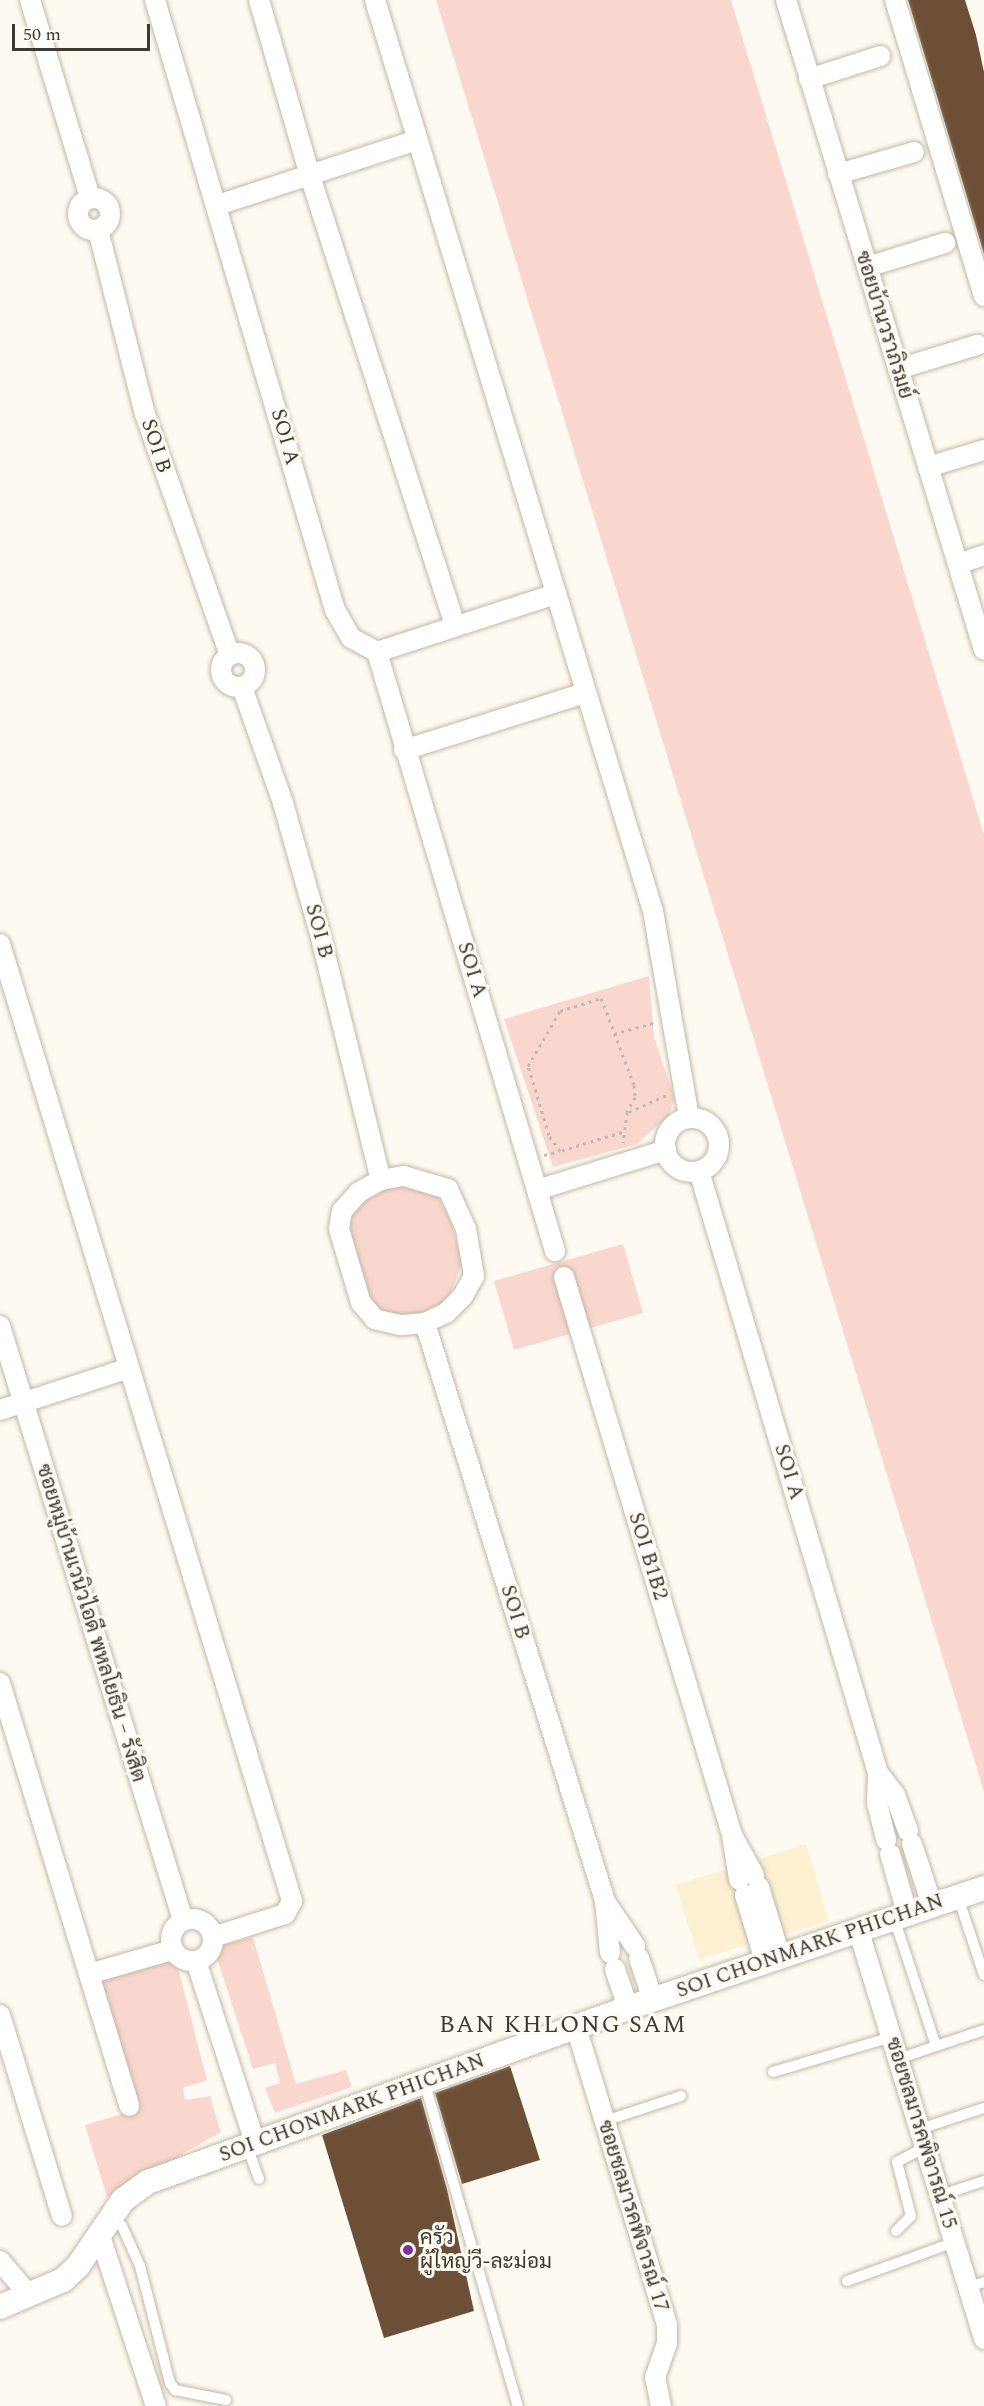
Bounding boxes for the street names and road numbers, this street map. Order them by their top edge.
street label: ซอยบ้านวราภิรมย์ [850,248,918,402]
street label: SOI A [265,406,305,468]
street label: SOI B [135,416,177,476]
street label: SOI B [300,901,338,961]
street label: SOI A [452,939,492,1001]
street label: SOI A [769,1441,809,1503]
street label: ซอยหมู่บ้านเวนิวไอดี พหลโยธิน – รังสิต [31,1461,151,1785]
street label: SOI B1B2 [623,1509,673,1603]
street label: SOI B [495,1582,535,1642]
street label: SOI CHONMARK PHICHAN [673,1888,947,2004]
street label: ซอยชลมารคพิจารณ์ 15 [880,2034,962,2232]
street label: SOI CHONMARK PHICHAN [216,2048,488,2168]
street label: ซอยชลมารคพิจารณ์ 17 [592,2117,674,2315]

